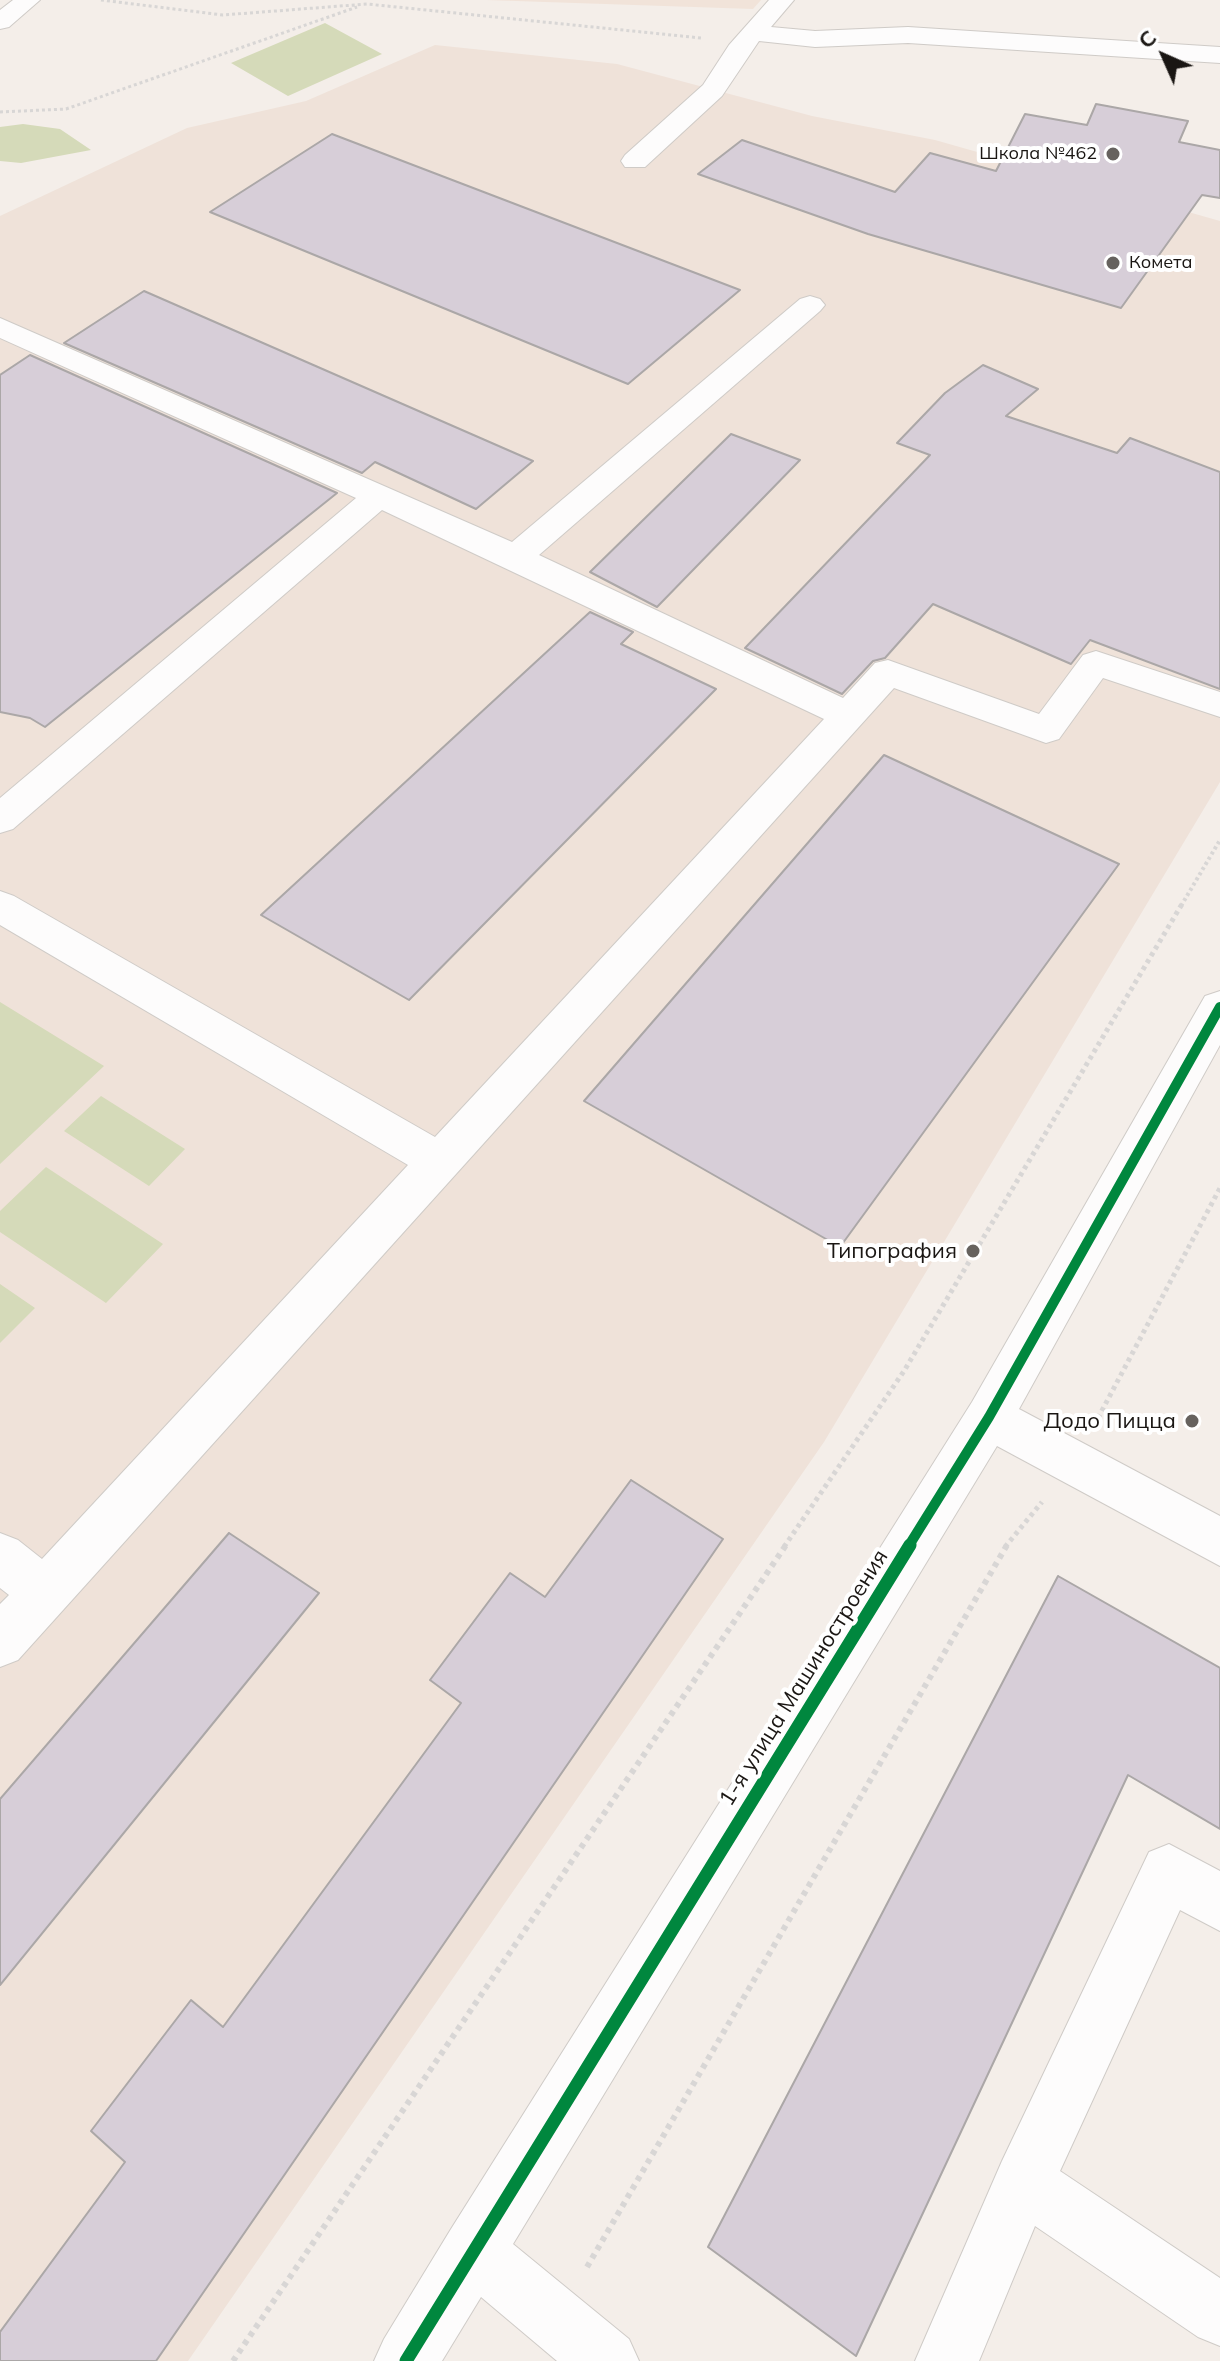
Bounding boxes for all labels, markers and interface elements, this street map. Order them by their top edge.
north arrow [1124,16,1204,96]
text: С [1132,24,1162,54]
place label: Школа №462 [979,143,1097,165]
marker: Школа №462 [1104,145,1122,163]
place label: Комета [1129,252,1192,274]
marker: Комета [1104,254,1122,272]
place label: Типография [827,1238,957,1264]
marker: Типография [964,1242,982,1260]
place label: Додо Пицца [1043,1408,1176,1434]
marker: Додо Пицца [1183,1412,1201,1430]
street label: 1-я улица Машиностроения [714,1545,894,1811]

